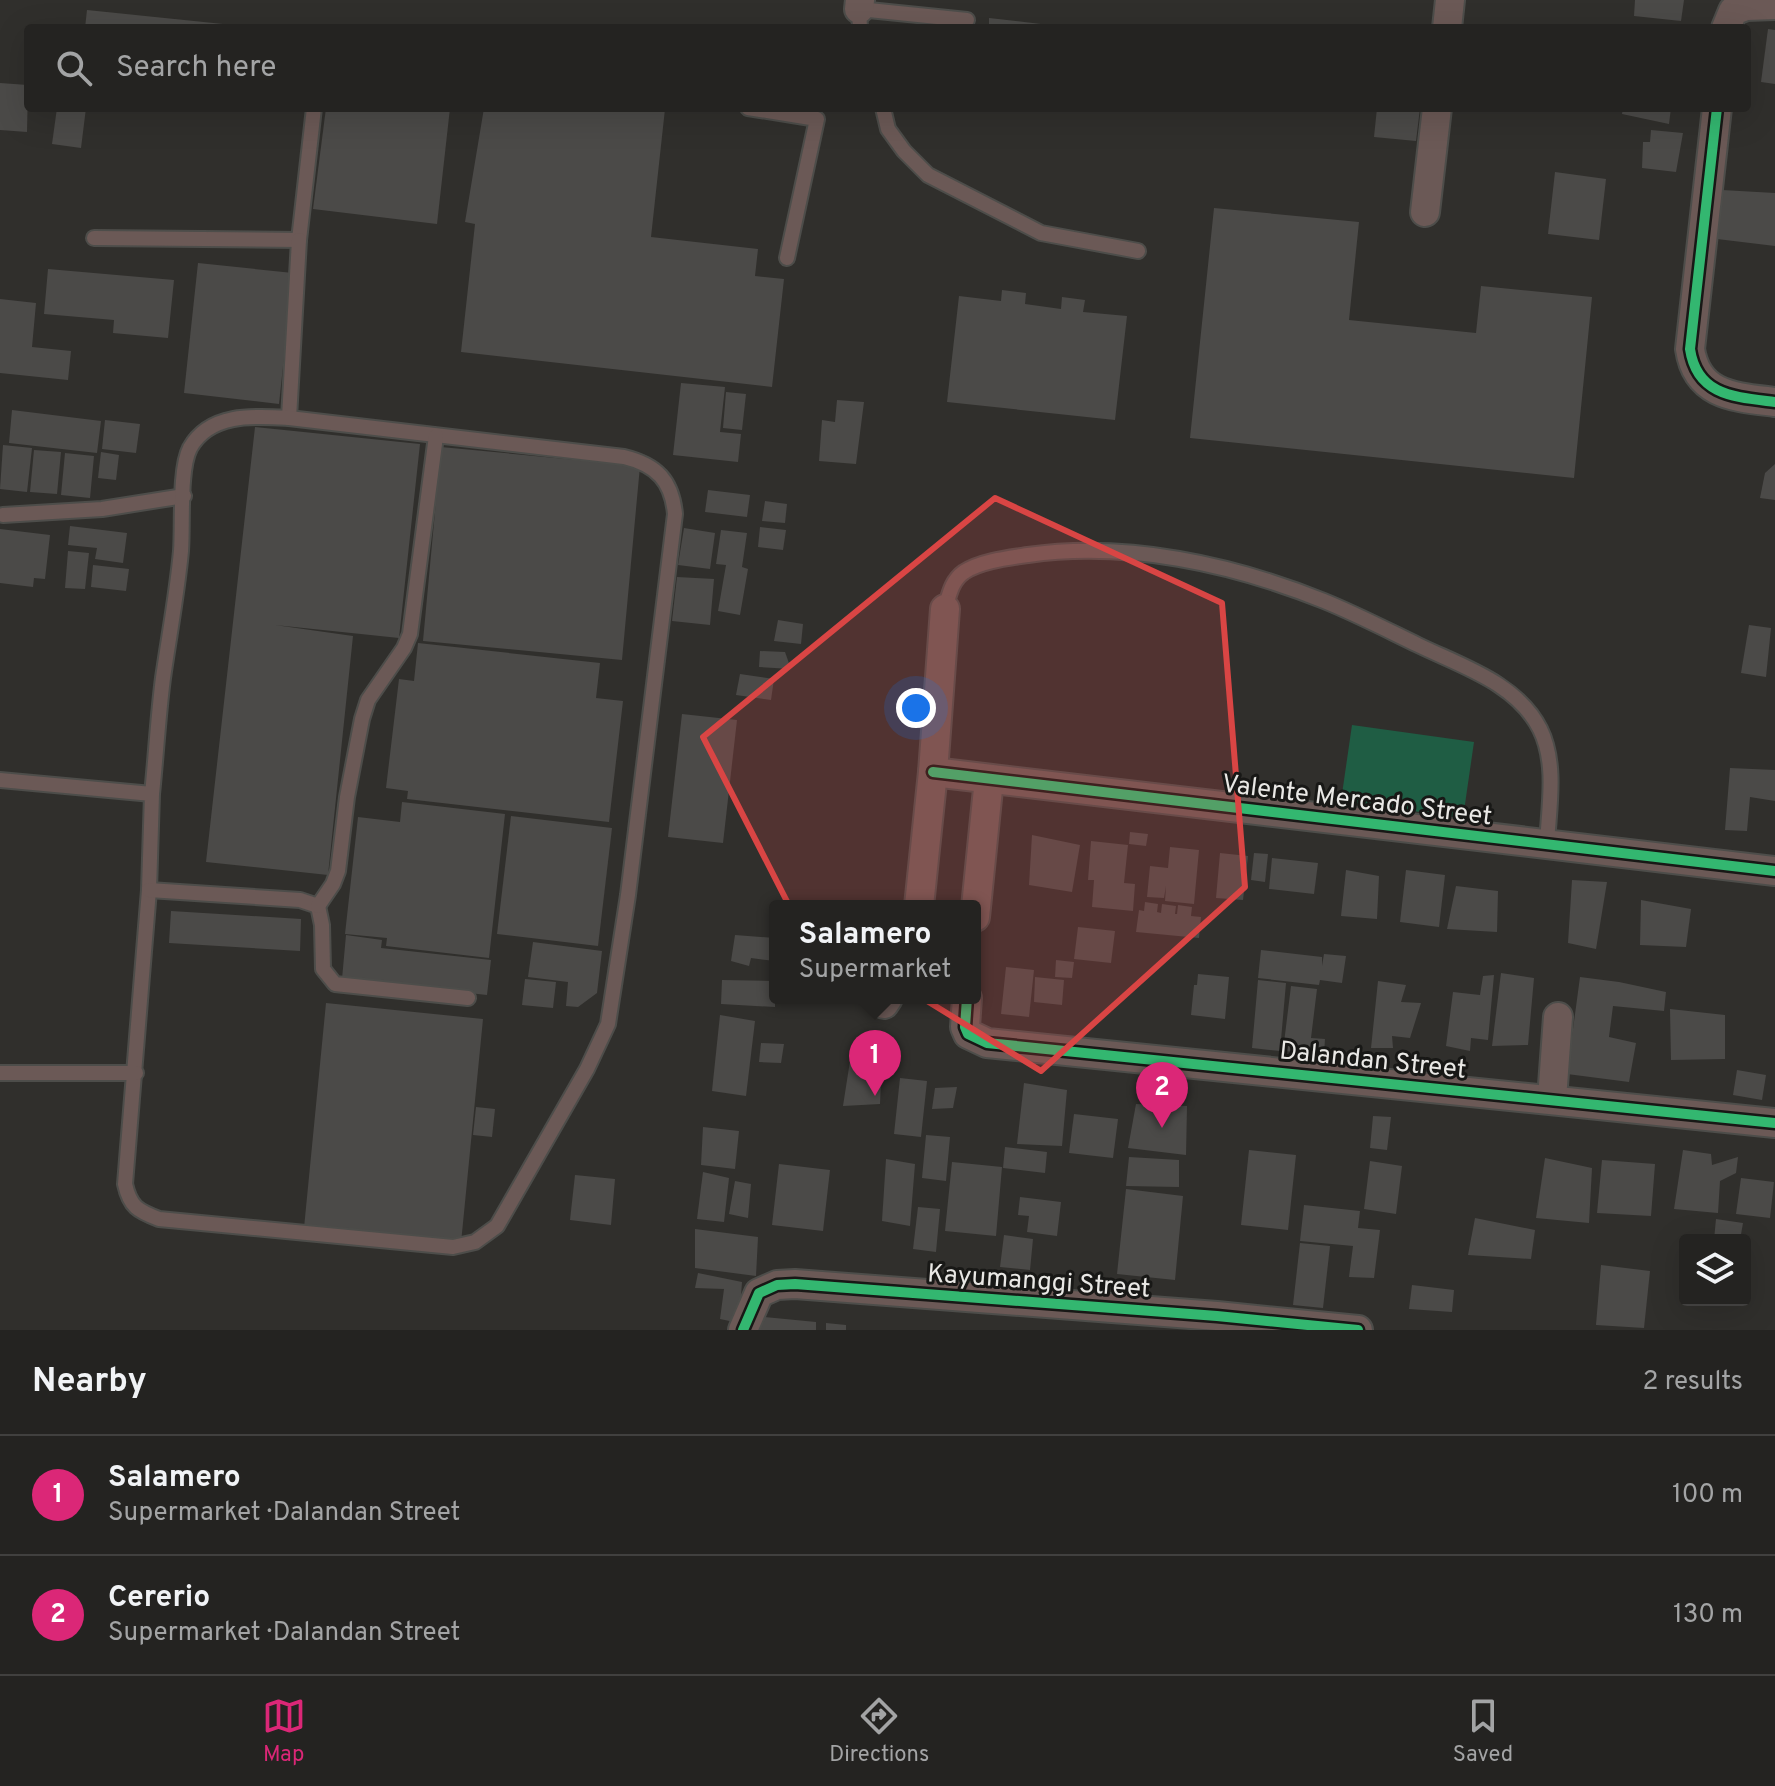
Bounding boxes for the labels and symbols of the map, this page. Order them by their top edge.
your location [896,688,936,728]
street label: Valente Mercado Street [1220,769,1494,834]
pin: 1 [849,1030,901,1096]
street label: Dalandan Street [1278,1035,1468,1088]
pin: 2 [1136,1062,1188,1128]
street label: Kayumanggi Street [926,1258,1152,1307]

